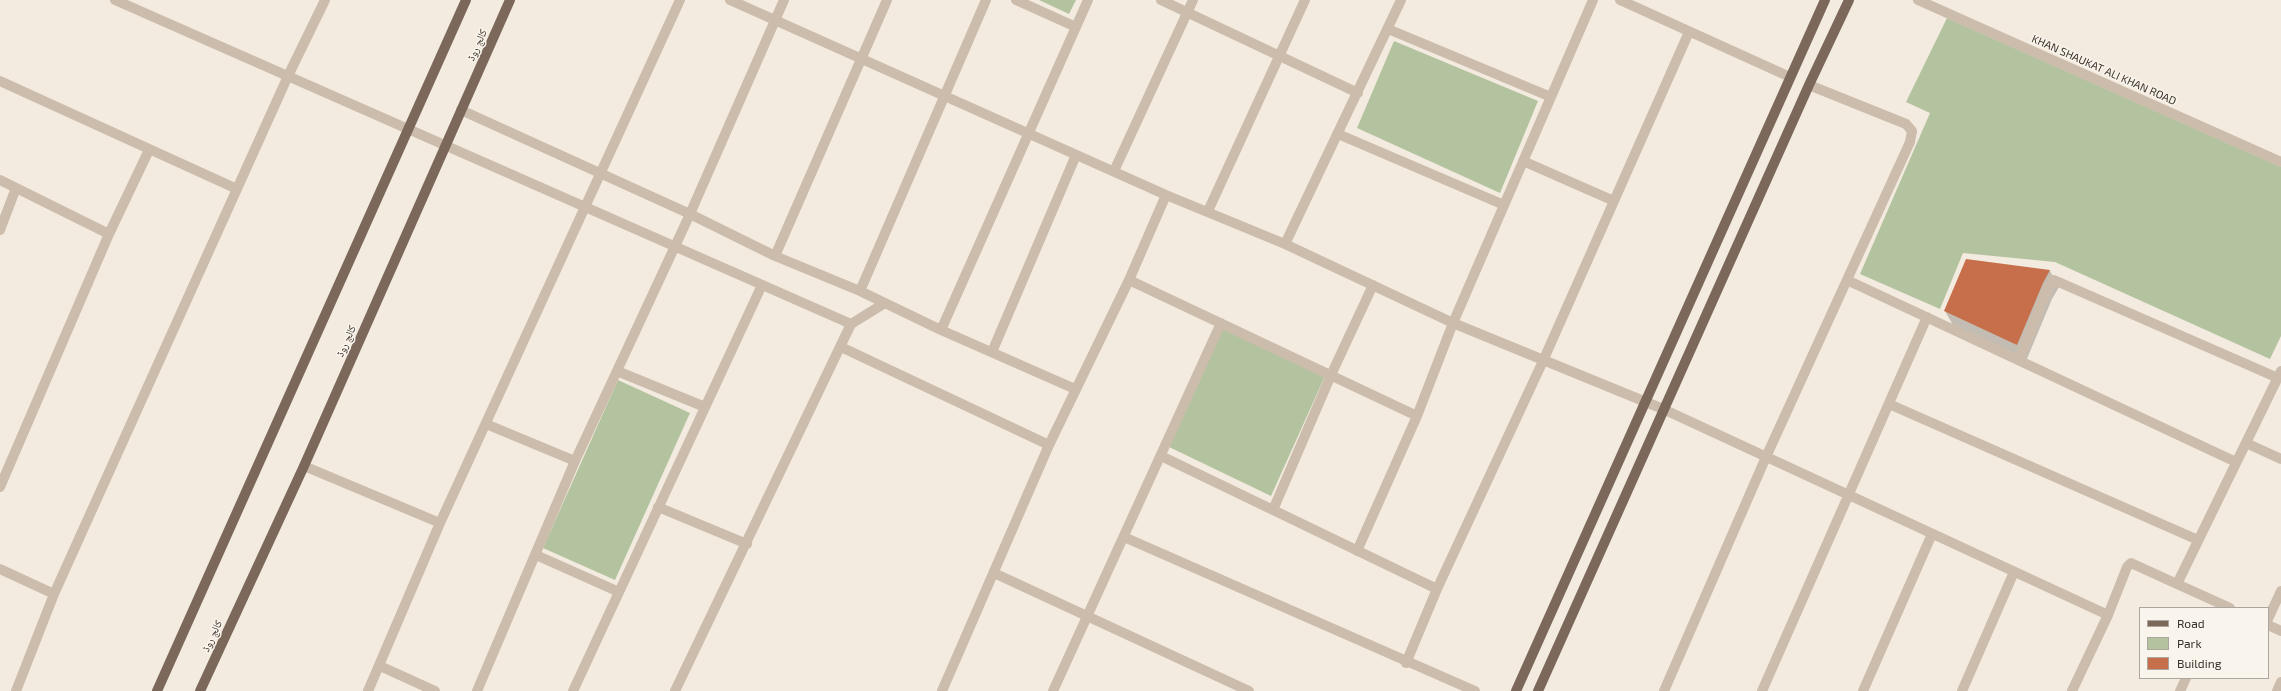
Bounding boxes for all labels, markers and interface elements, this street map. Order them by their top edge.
street label: کالج روڈ [464,27,490,63]
street label: KHAN SHAUKAT ALI KHAN ROAD [2030,32,2178,108]
street label: کالج روڈ [333,323,359,359]
legend [2139,607,2269,679]
text: Road [2177,616,2205,630]
street label: کالج روڈ [199,618,225,654]
text: Park [2177,636,2202,650]
text: Building [2177,656,2221,670]

